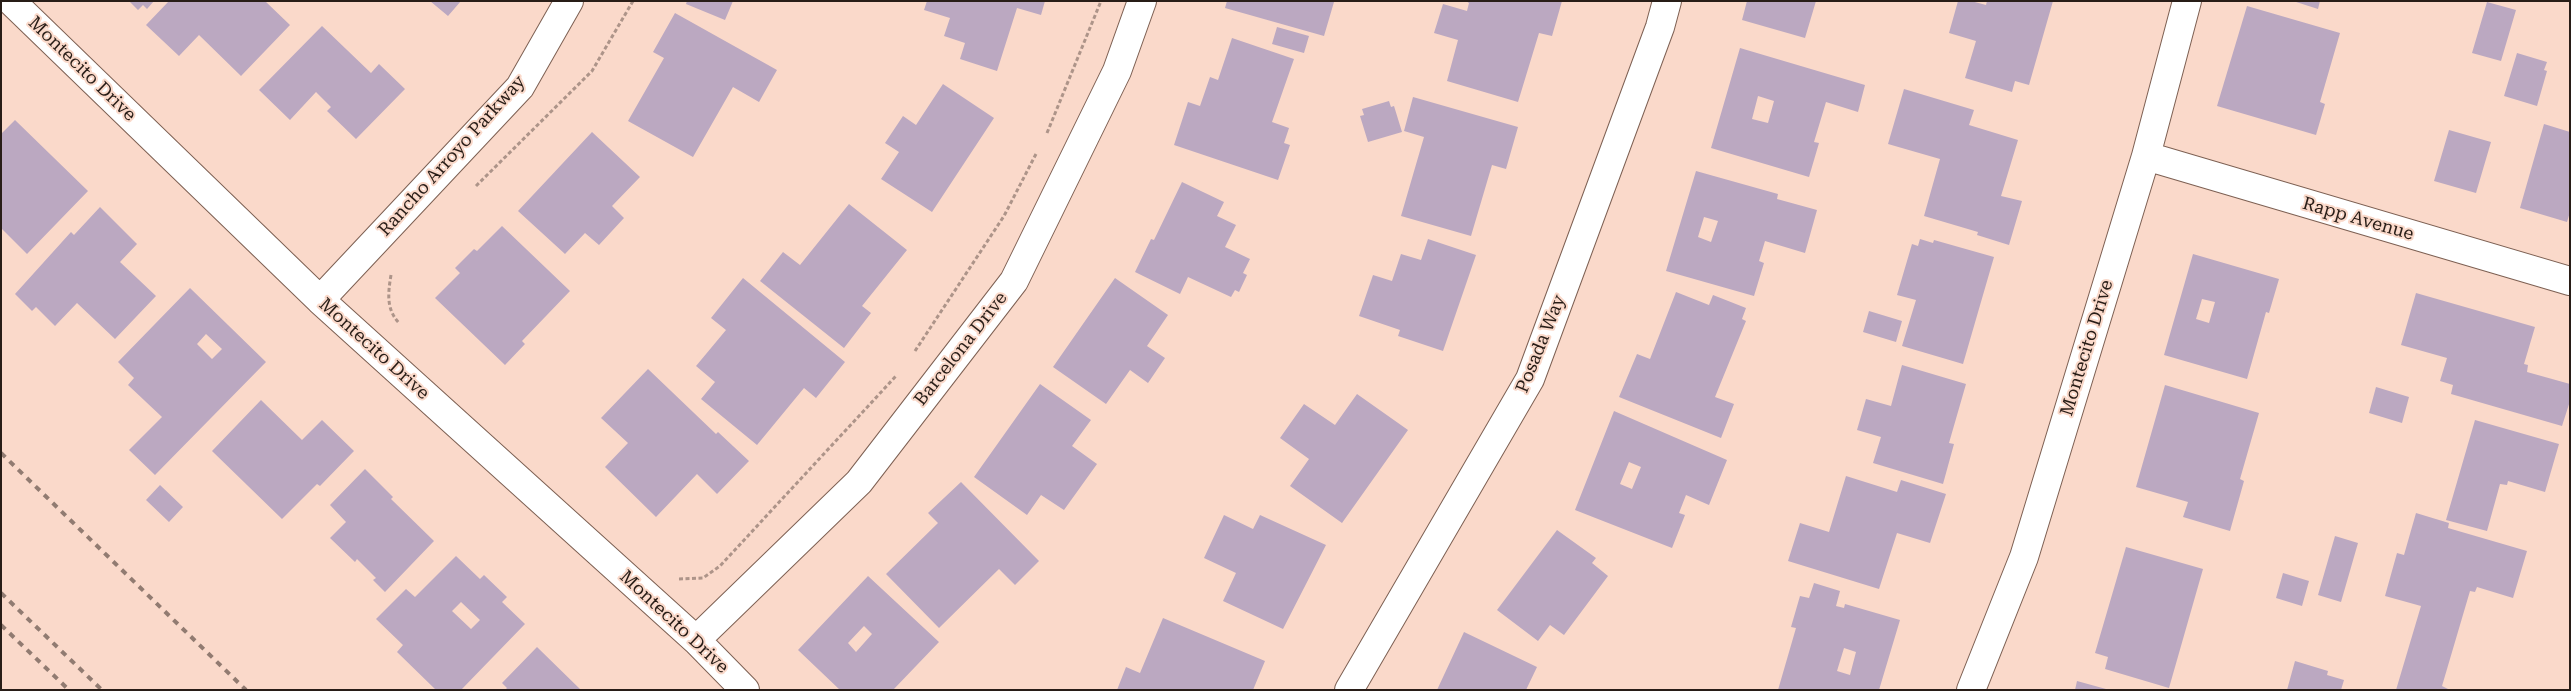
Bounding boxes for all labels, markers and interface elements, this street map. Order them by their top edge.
street label: Montecito Drive [24,12,140,126]
street label: Rancho Arroyo Parkway [374,71,530,241]
street label: Rapp Avenue [2300,193,2416,245]
street label: Montecito Drive [2056,277,2118,419]
street label: Barcelona Drive [910,288,1012,410]
street label: Posada Way [1512,292,1570,396]
street label: Montecito Drive [314,294,434,404]
street label: Montecito Drive [615,566,733,678]

